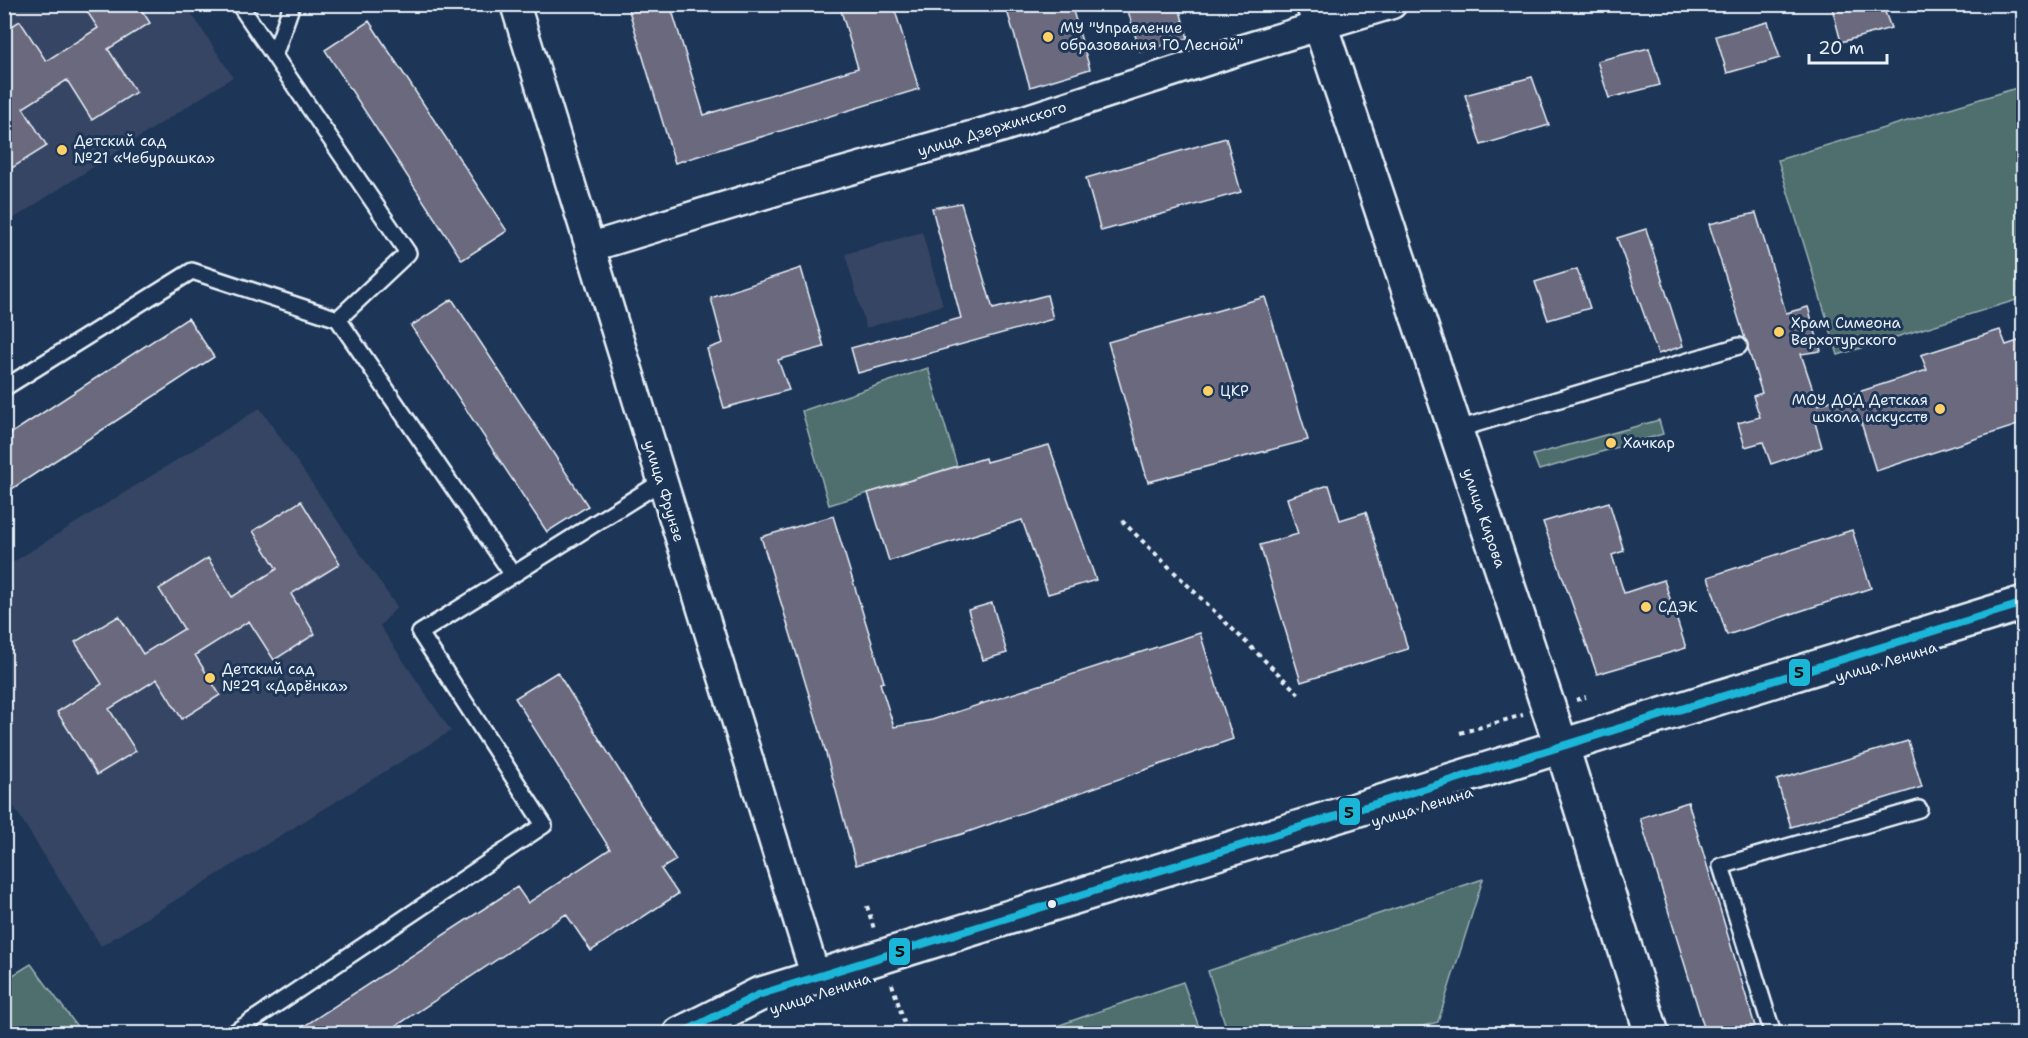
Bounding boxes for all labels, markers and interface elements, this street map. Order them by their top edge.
place label: МУ "Управление образования ГО Лесной" [1060,18,1244,55]
scale bar [1809,27,1887,65]
marker: МУ "Управление образования ГО Лесной" [1041,30,1055,44]
text: 20 m [1818,36,1864,60]
street label: улица Дзержинского [915,97,1069,161]
place label: Детский сад №21 «Чебурашка» [74,131,215,168]
marker: Детский сад №21 «Чебурашка» [55,143,69,157]
place label: Храм Симеона Верхотурского [1791,313,1901,350]
marker: Храм Симеона Верхотурского [1772,325,1786,339]
place label: ЦКР [1220,381,1249,401]
marker: ЦКР [1201,384,1215,398]
place label: МОУ ДОД Детская школа искусств [1792,390,1928,427]
marker: МОУ ДОД Детская школа искусств [1933,402,1947,416]
place label: Хачкар [1623,433,1675,453]
marker: Хачкар [1604,436,1618,450]
street label: улица Фрунзе [639,438,689,544]
street label: улица Кирова [1458,466,1511,571]
place label: СДЭК [1658,597,1698,617]
marker: СДЭК [1639,600,1653,614]
street label: улица Ленина [1833,637,1940,687]
line badge: 5 [1788,658,1811,687]
place label: Детский сад №29 «Дарёнка» [222,659,348,696]
text: 5 [1794,662,1804,683]
marker: Детский сад №29 «Дарёнка» [203,671,217,685]
street label: улица Ленина [1369,782,1476,832]
line badge: 5 [1338,797,1361,826]
text: 5 [1344,802,1354,823]
unlabelled marker [1046,898,1058,910]
line badge: 5 [888,937,911,966]
text: 5 [895,941,905,962]
street label: улица Ленина [767,968,874,1020]

